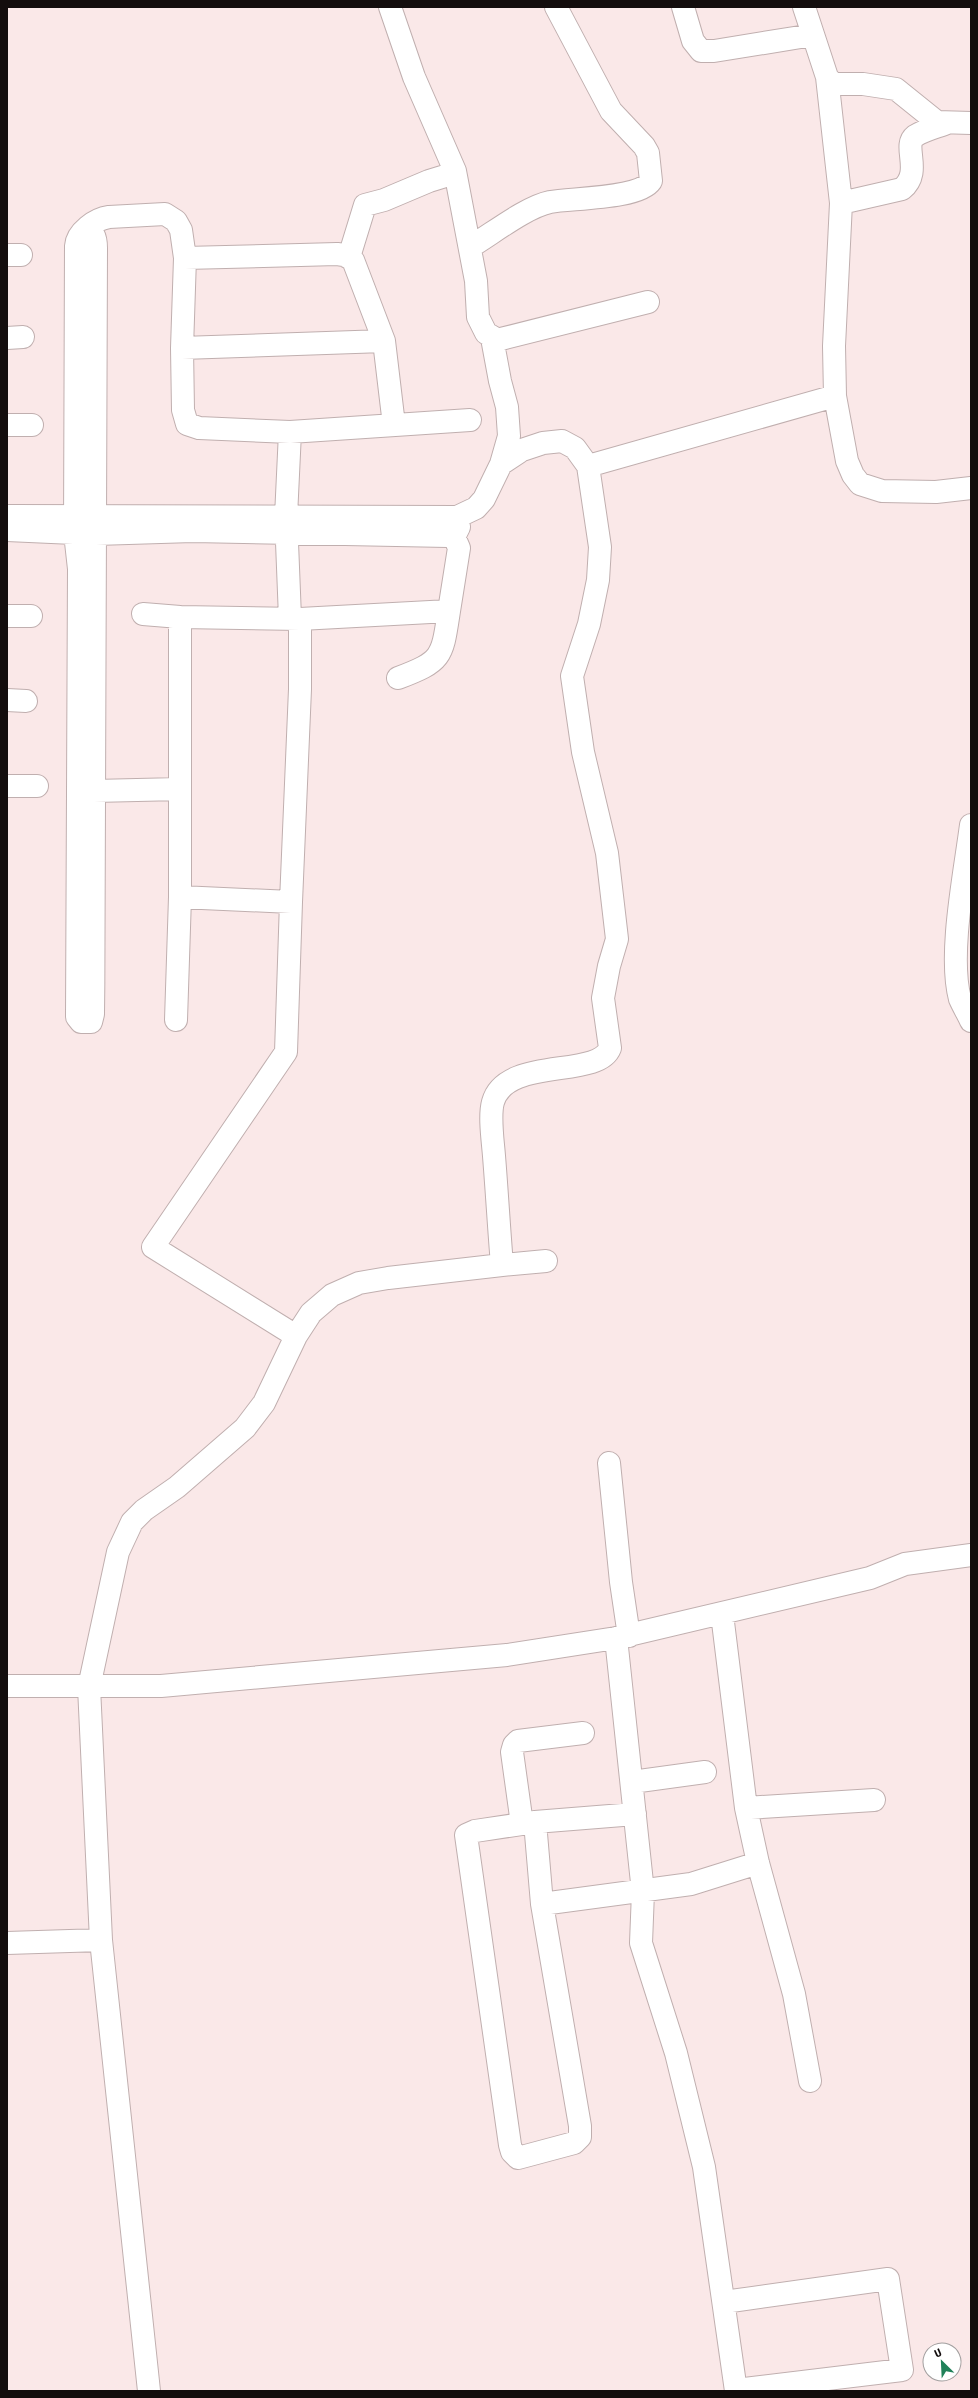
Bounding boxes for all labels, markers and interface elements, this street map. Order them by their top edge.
north arrow [922,2342,962,2382]
text: U [933,2346,944,2361]

